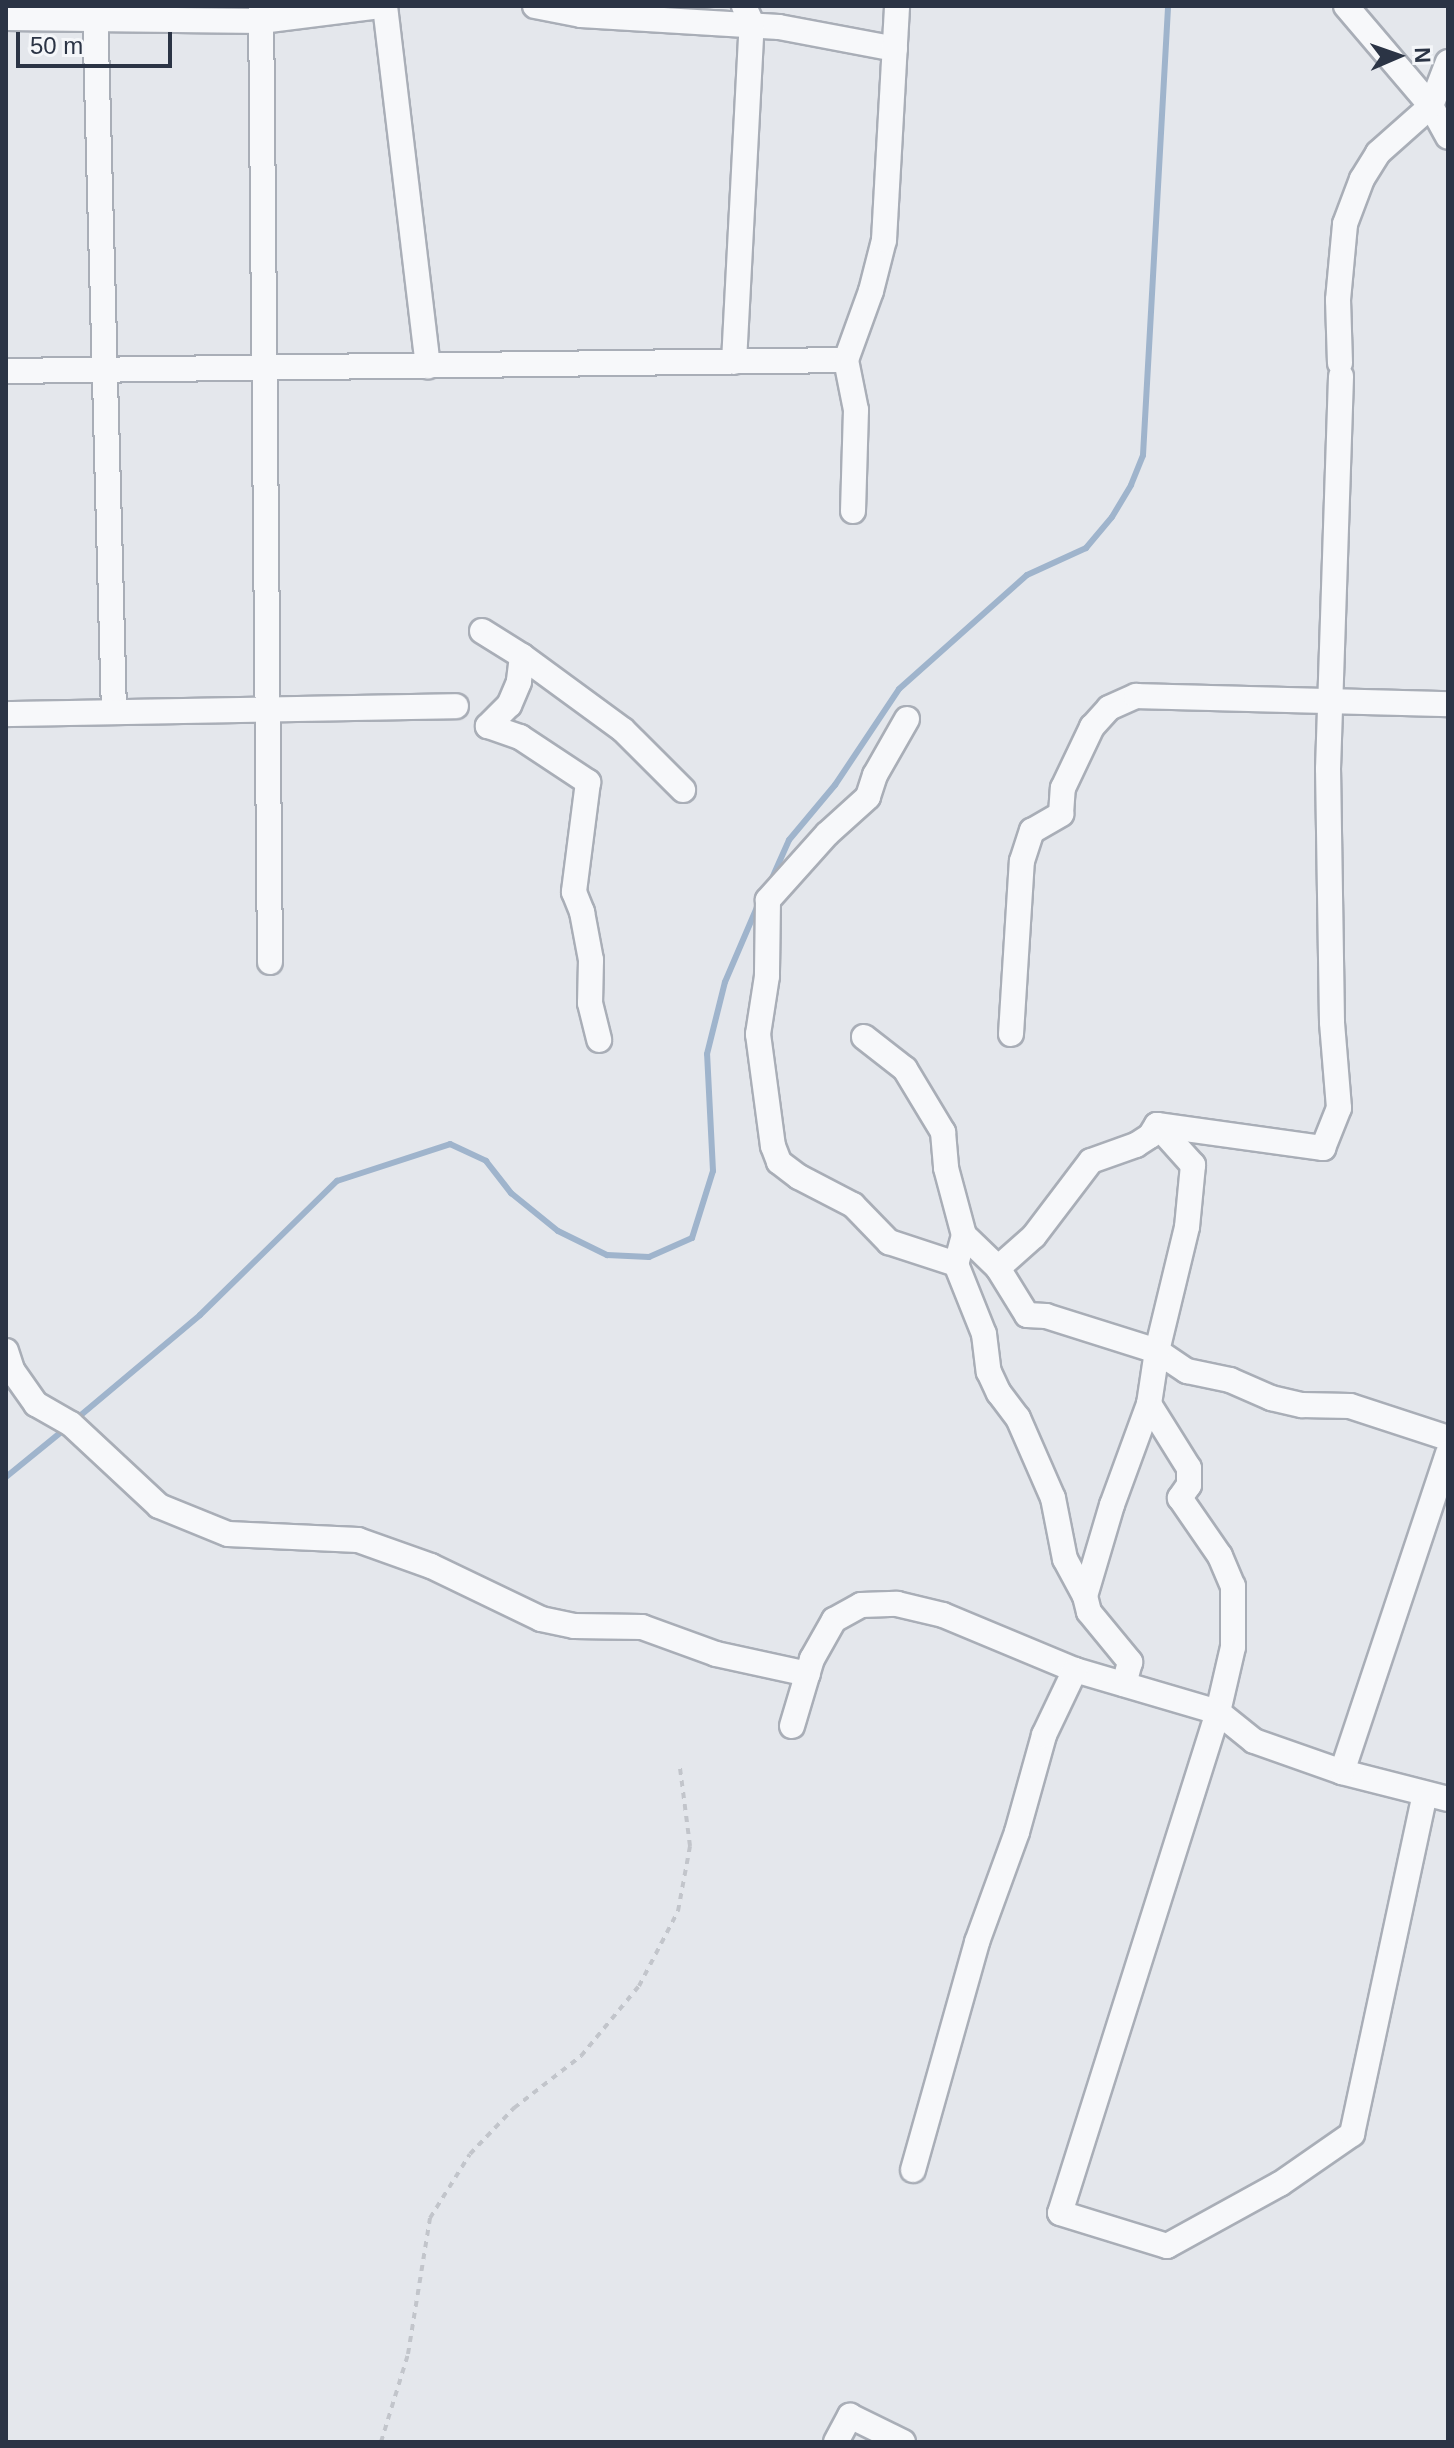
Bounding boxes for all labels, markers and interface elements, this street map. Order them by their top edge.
scale bar [20,16,176,66]
north arrow [1358,16,1438,96]
text: 50 m [30,32,83,59]
text: N [1410,47,1435,64]

